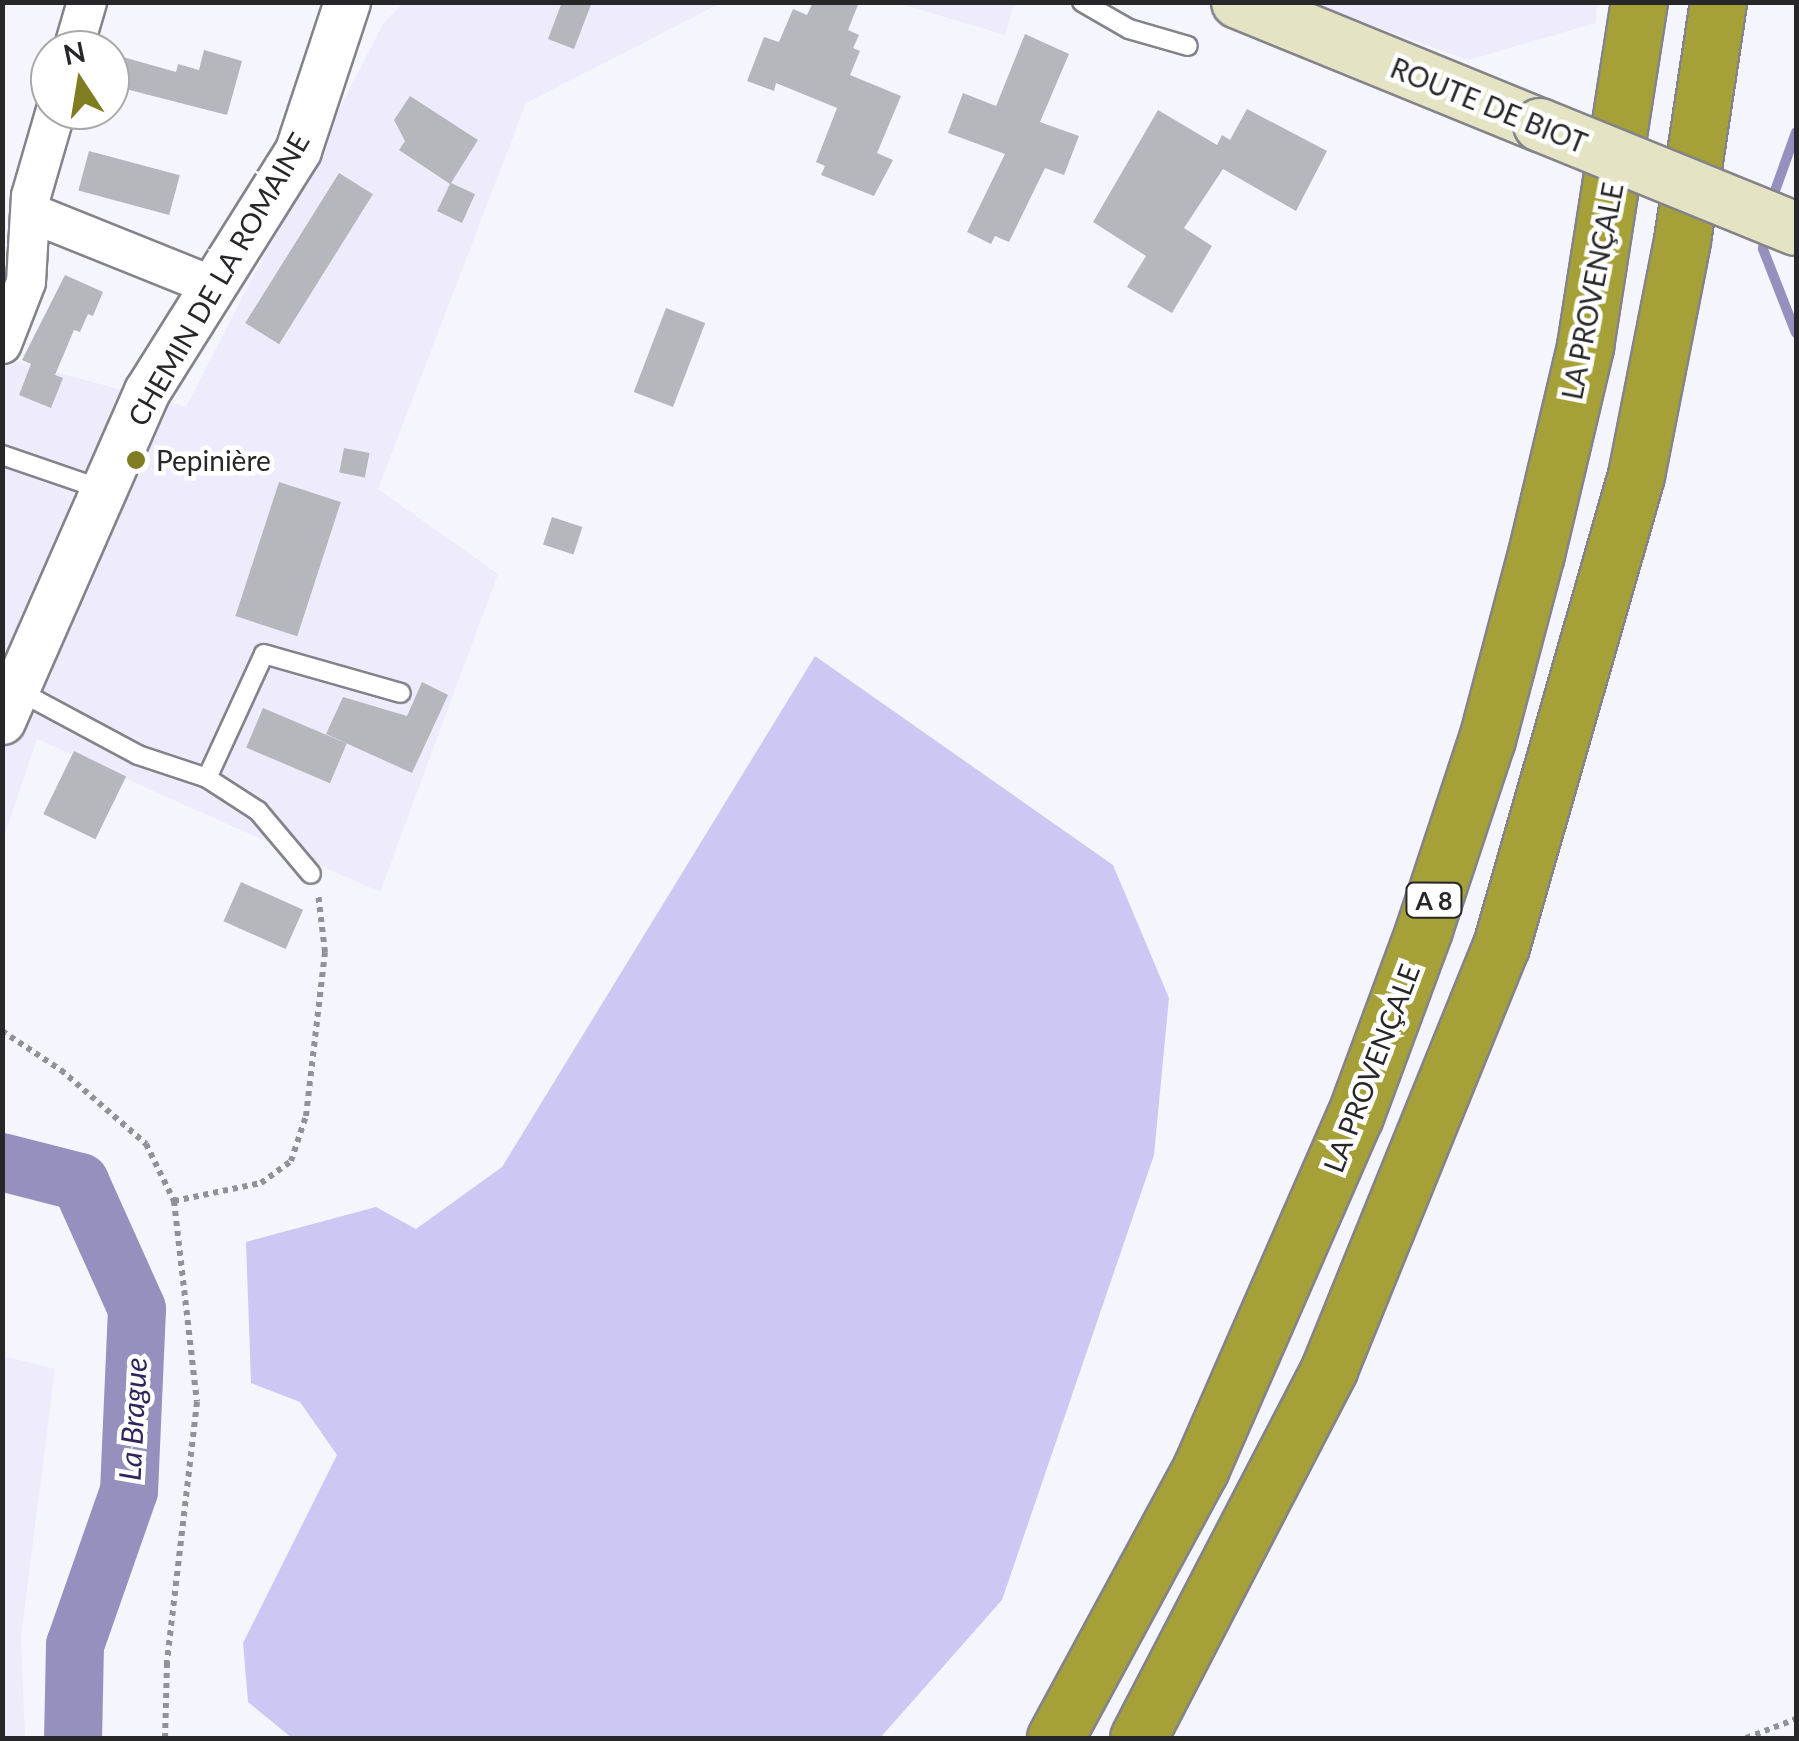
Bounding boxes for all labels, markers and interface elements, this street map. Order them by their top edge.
north arrow [30,30,130,130]
text: N [60,34,88,71]
street label: ROUTE DE BIOT [1386,50,1592,160]
street label: CHEMIN DE LA ROMAINE [120,126,316,432]
street label: LA PROVENÇALE [1554,179,1630,403]
place label: Pepinière [156,443,271,477]
marker: Pepinière [125,449,147,471]
road number: A 8 [1404,880,1464,920]
street label: LA PROVENÇALE [1316,959,1426,1177]
water label: La Brague [111,1356,153,1482]

